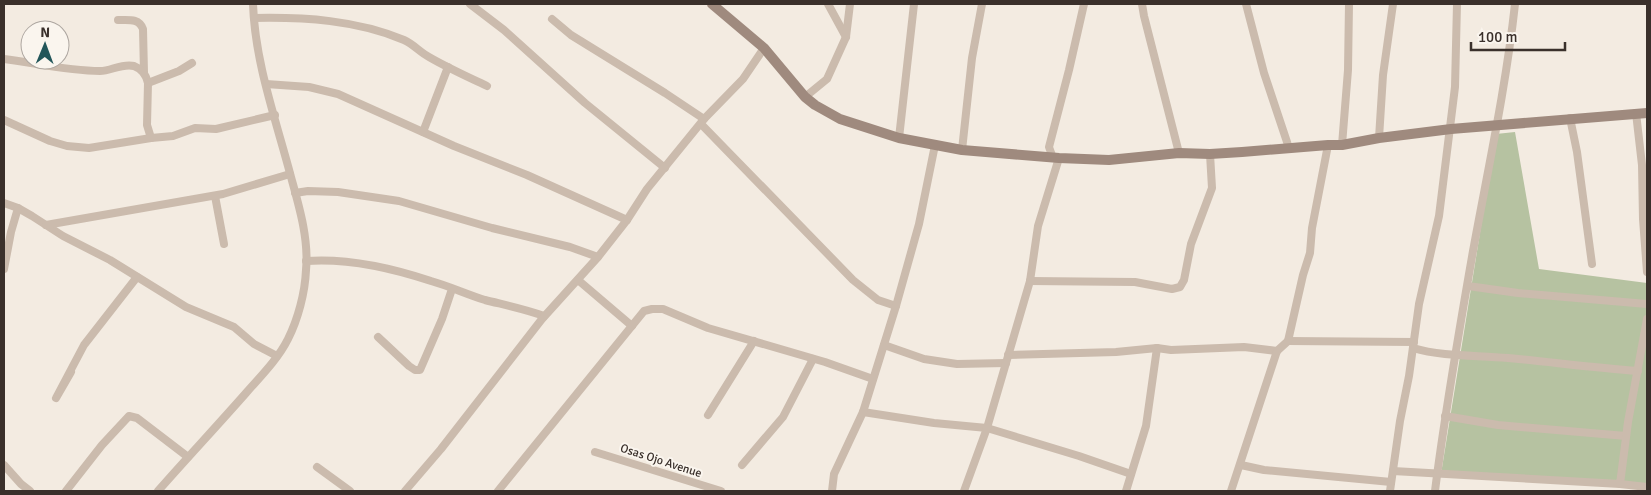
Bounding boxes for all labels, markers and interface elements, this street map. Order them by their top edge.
north arrow [20,20,70,70]
scale bar [1471,20,1565,52]
text: N [40,24,50,41]
text: 100 m [1478,28,1518,46]
street label: Osas Ojo Avenue [618,441,704,481]

